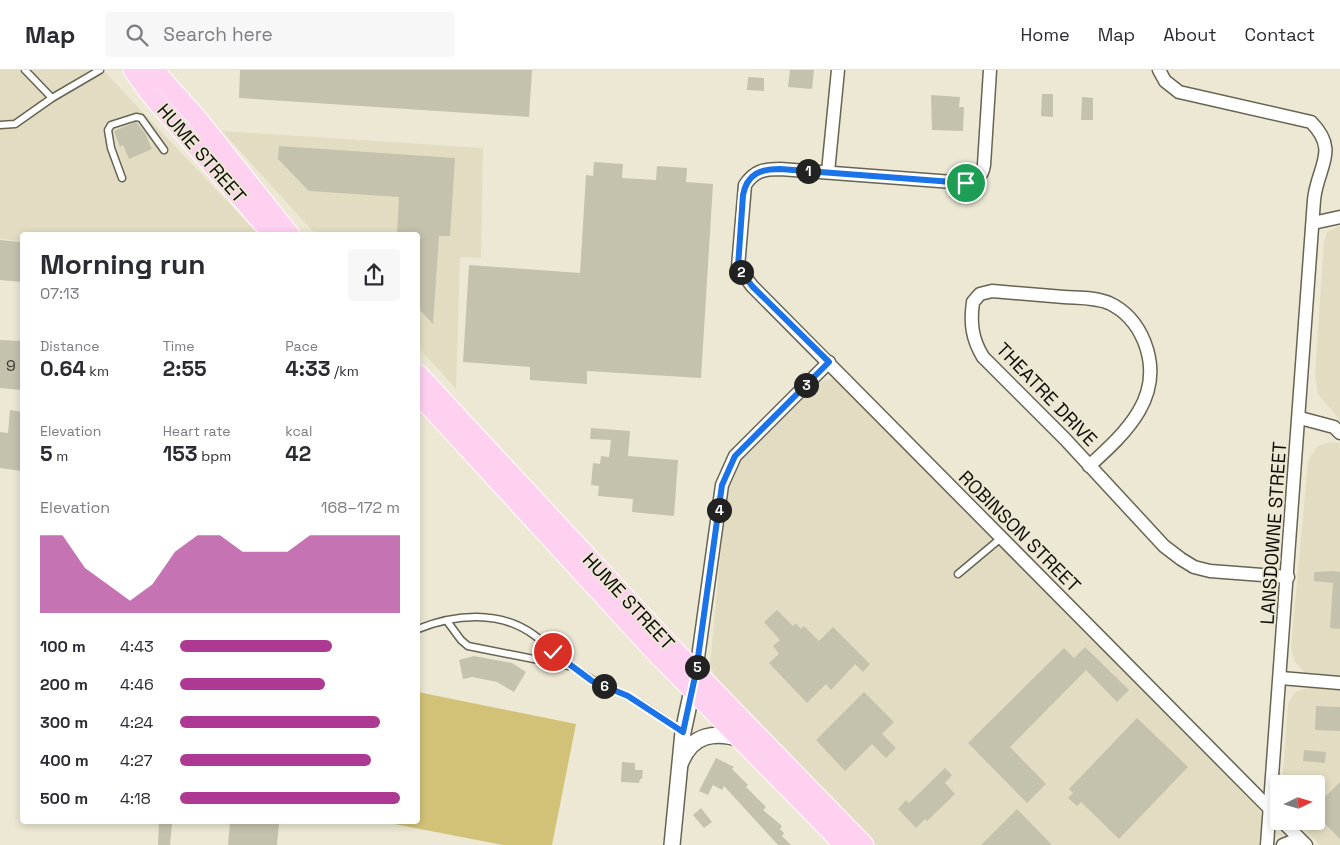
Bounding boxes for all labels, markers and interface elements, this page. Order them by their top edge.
search box [105,12,455,57]
text: Map [25,19,75,50]
icon: search [123,21,151,49]
text: Search here [163,22,273,47]
text: Home [1021,23,1070,46]
text: Map [1098,23,1135,46]
text: About [1163,23,1217,46]
text: Contact [1245,23,1315,46]
street label: HUME STREET [152,98,252,208]
pin: 1 [796,158,820,184]
text: 1 [805,162,812,180]
pin [945,162,987,204]
icon: arrive [952,169,980,197]
text: Morning run [40,246,205,282]
button: share [348,249,400,301]
pin: 2 [728,260,754,284]
text: 2 [737,263,746,281]
text: 07:13 [40,283,79,304]
text: Distance [40,337,100,355]
text: Time [163,337,195,355]
text: Pace [285,337,318,355]
street label: THEATRE DRIVE [991,337,1103,452]
house number: 9 [6,355,16,376]
text: 0.64 [40,355,86,382]
text: 2:55 [163,355,207,382]
text: 4:33 [285,355,330,382]
text: km [86,362,109,380]
text: /km [330,362,359,380]
pin: 3 [794,372,818,398]
text: 3 [802,376,811,394]
text: Elevation [40,422,101,440]
text: Heart rate [163,422,231,440]
text: kcal [285,422,312,440]
text: 5 [40,440,53,467]
text: 153 [163,440,198,467]
text: 42 [285,440,311,467]
street label: LANSDOWNE STREET [1255,441,1292,625]
text: m [53,447,68,465]
text: bpm [198,447,231,465]
street label: ROBINSON STREET [953,465,1086,598]
text: Elevation [40,497,110,518]
text: 168–172 m [321,497,400,518]
pin: 4 [706,498,732,522]
text: 4 [715,501,724,519]
street label: HUME STREET [577,547,680,655]
pin [532,631,574,673]
text: 100 m [40,636,86,657]
text: 4:43 [120,636,154,657]
icon: check [539,638,567,666]
pin: 5 [684,654,710,680]
text: 5 [693,658,702,676]
text: 200 m [40,674,88,695]
text: 4:46 [120,674,154,695]
pin: 6 [592,674,616,698]
text: 6 [600,677,609,695]
text: 300 m [40,712,88,733]
text: 4:24 [120,712,153,733]
text: 400 m [40,750,89,771]
text: 4:27 [120,750,153,771]
north arrow [1270,775,1325,830]
map controls [1270,775,1325,830]
text: 500 m [40,788,88,809]
text: 4:18 [120,788,151,809]

